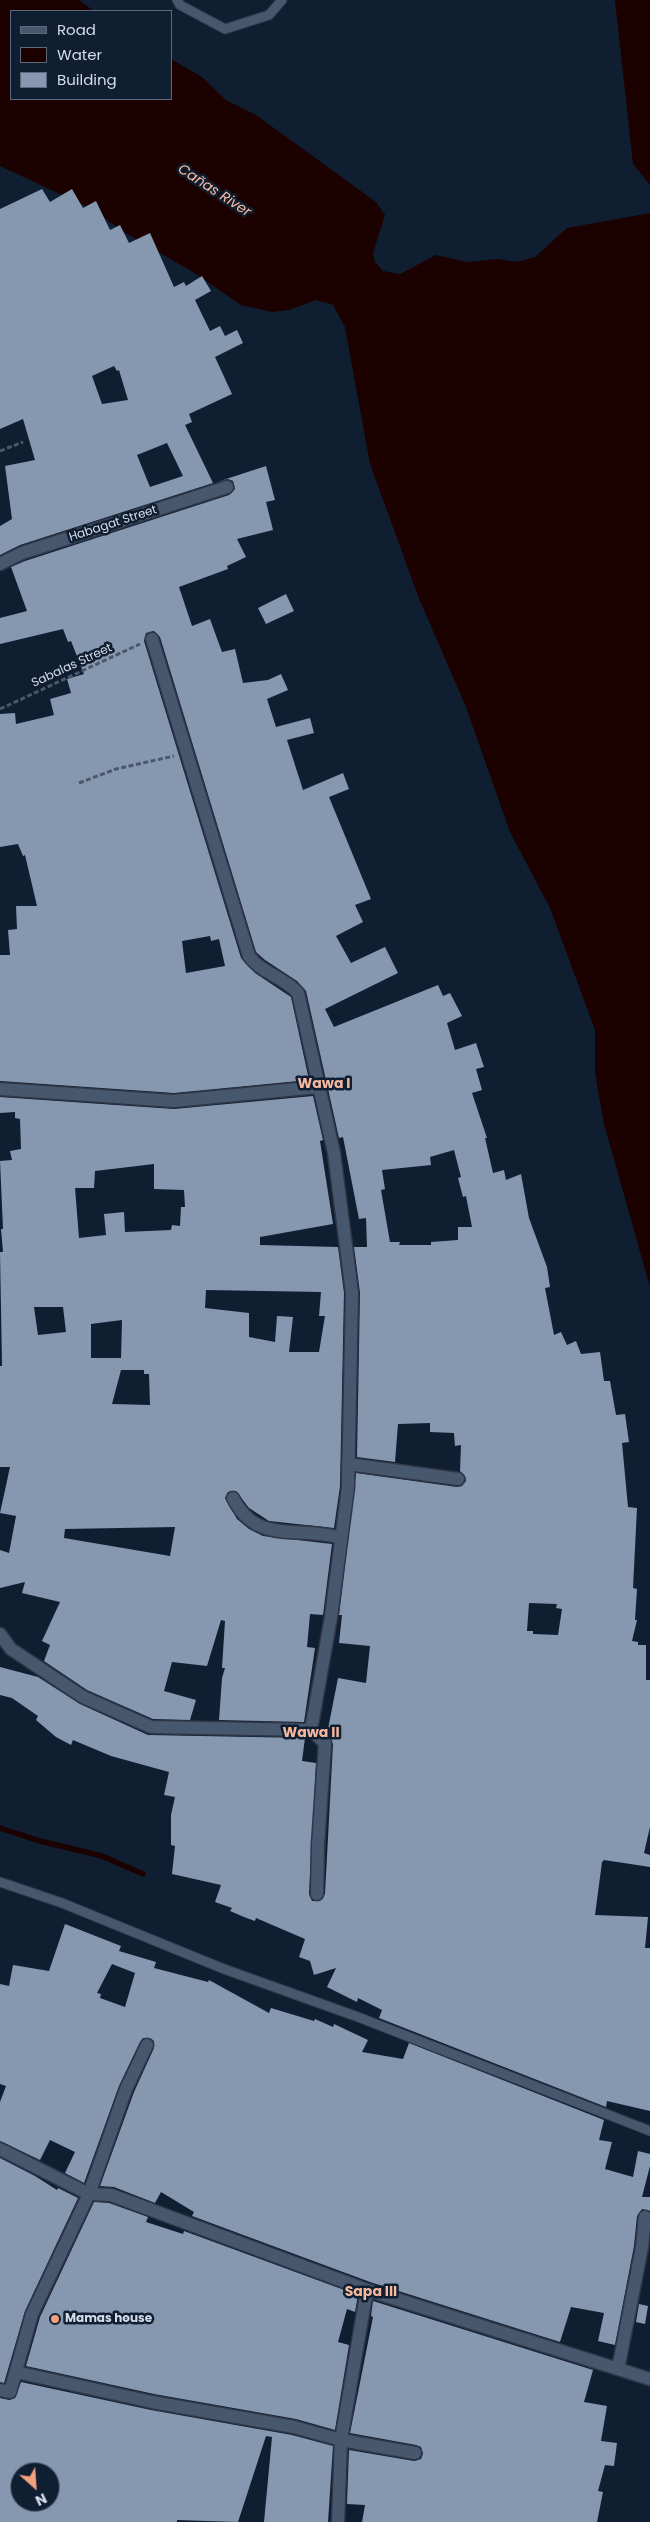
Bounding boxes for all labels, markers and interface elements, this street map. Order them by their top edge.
legend [10,10,172,100]
text: Road [57,19,96,40]
text: Water [57,44,102,65]
text: Building [57,69,117,90]
water label: Cañas River [174,161,254,221]
street label: Habagat Street [67,503,159,545]
street label: Sabalas Street [30,641,114,691]
district label: Wawa I [298,1076,350,1092]
district label: Wawa II [282,1725,340,1741]
district label: Sapa III [345,2284,397,2300]
place label: Mamas house [65,2312,152,2326]
marker: Mamas house [49,2313,61,2325]
north arrow [10,2462,60,2512]
text: N [32,2488,50,2511]

